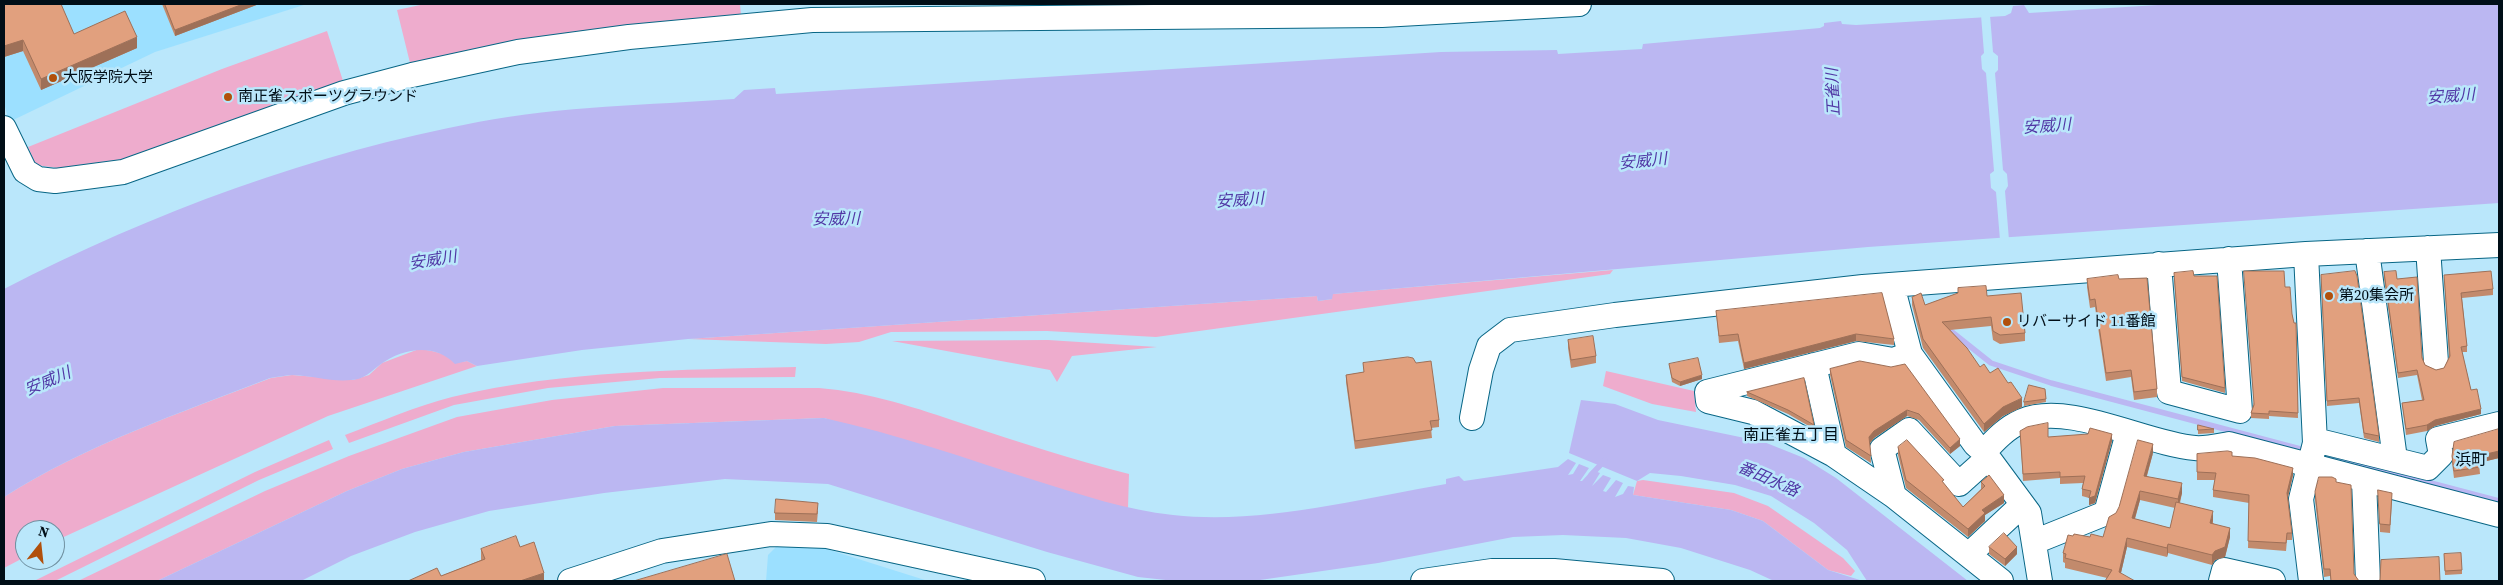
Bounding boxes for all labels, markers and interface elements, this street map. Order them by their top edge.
water label: 正雀川 [1823,68,1845,116]
place label: 大阪学院大学 [63,69,153,87]
marker: 大阪学院大学 [47,72,59,84]
water label: 安威川 [2426,86,2476,108]
place label: 南正雀スポーツグラウンド [238,88,418,106]
marker: 南正雀スポーツグラウンド [222,91,234,103]
water label: 安威川 [2022,116,2072,138]
water label: 安威川 [1618,150,1668,174]
water label: 安威川 [1215,190,1265,212]
water label: 安威川 [812,210,860,230]
water label: 安威川 [408,248,458,274]
place label: 第20集会所 [2339,287,2414,305]
marker: 第20集会所 [2323,290,2335,302]
place label: リバーサイド 11番館 [2017,313,2155,331]
marker: リバーサイド 11番館 [2001,316,2013,328]
water label: 安威川 [22,364,74,400]
district label: 南正雀五丁目 [1743,426,1839,446]
district label: 浜町 [2455,451,2487,471]
water label: 番田水路 [1735,458,1801,502]
north arrow [15,520,65,570]
text: N [36,521,52,543]

